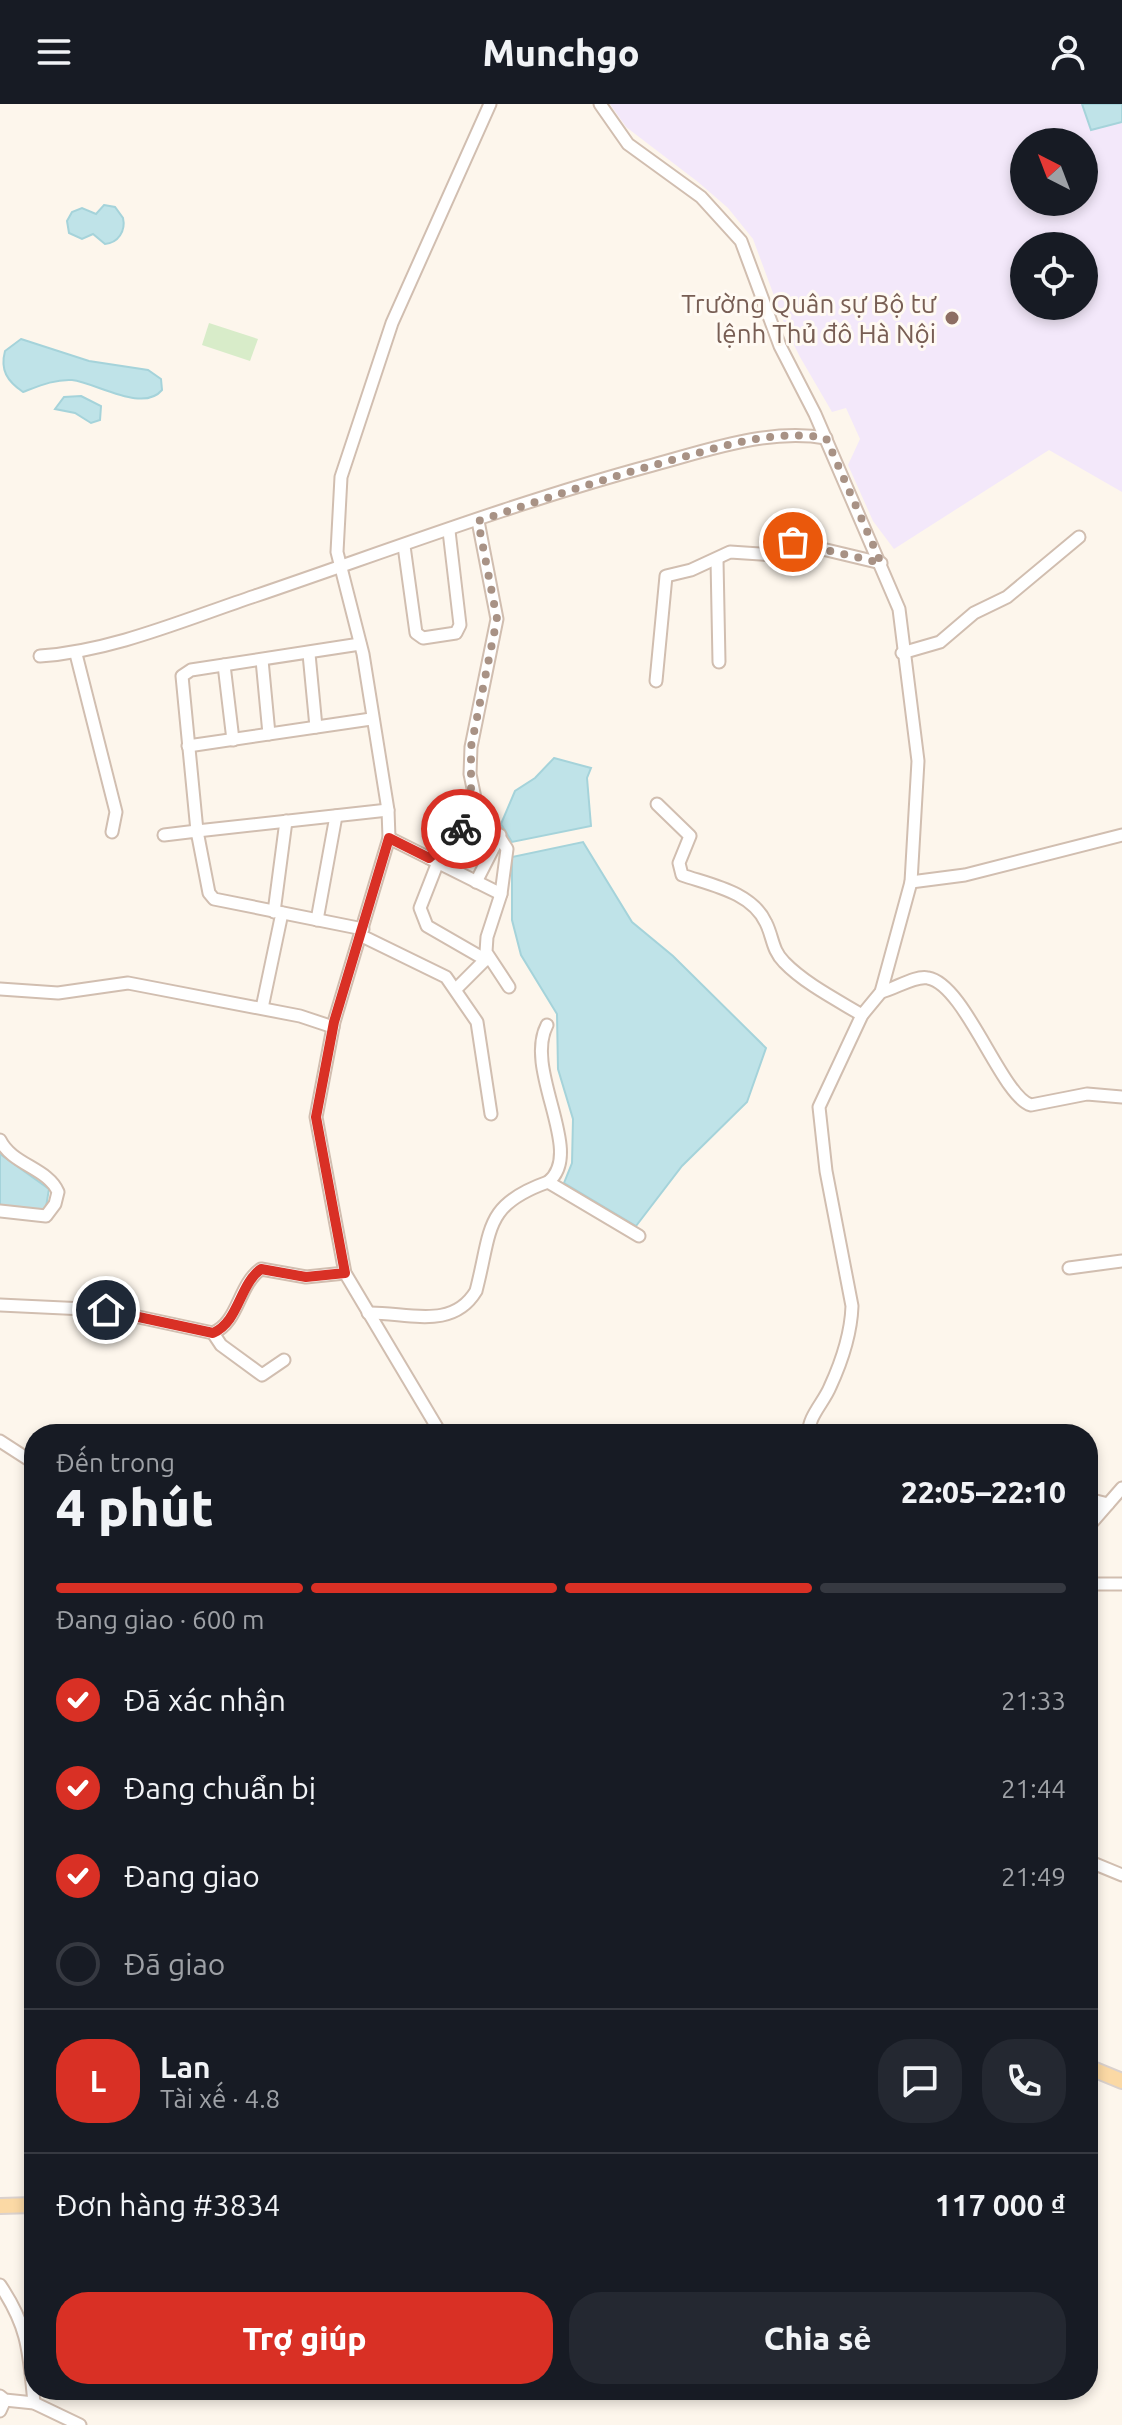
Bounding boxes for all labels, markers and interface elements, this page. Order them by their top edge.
icon: menu [32,30,76,74]
icon: person [1046,30,1090,74]
text: Munchgo [482,32,640,73]
north arrow [1010,128,1098,216]
map controls [1010,128,1098,320]
button: locate [1010,232,1098,320]
place label: Trường Quân sự Bộ tư lệnh Thủ đô Hà Nội [681,289,937,348]
marker: Trường Quân sự Bộ tư lệnh Thủ đô Hà Nội [943,309,961,327]
pin [759,508,827,576]
icon: bag [771,520,815,564]
courier [421,789,501,869]
icon: bike [439,807,483,851]
pin [72,1276,140,1344]
icon: home [84,1288,128,1332]
text: Đến trong [56,1448,175,1477]
text: 22:05–22:10 [901,1475,1066,1509]
text: 4 phút [56,1478,214,1536]
text: Đang giao · 600 m [56,1605,264,1634]
icon: check [56,1678,100,1722]
text: Đã xác nhận [124,1683,286,1717]
text: 21:33 [1001,1686,1066,1715]
icon: check [56,1766,100,1810]
text: Đang chuẩn bị [124,1771,316,1805]
text: 21:44 [1001,1774,1066,1803]
icon: check [56,1854,100,1898]
text: Đang giao [124,1859,260,1893]
text: 21:49 [1001,1862,1066,1891]
text: Đã giao [124,1947,225,1981]
button: chat [878,2039,962,2123]
button: phone [982,2039,1066,2123]
text: Lan [160,2050,211,2084]
text: L [90,2064,106,2098]
text: Tài xế · 4.8 [160,2084,280,2113]
text: Đơn hàng #3834 [56,2188,281,2222]
text: 117 000 ₫ [935,2188,1066,2222]
button: Trợ giúp [56,2292,553,2384]
button: Chia sẻ [569,2292,1066,2384]

